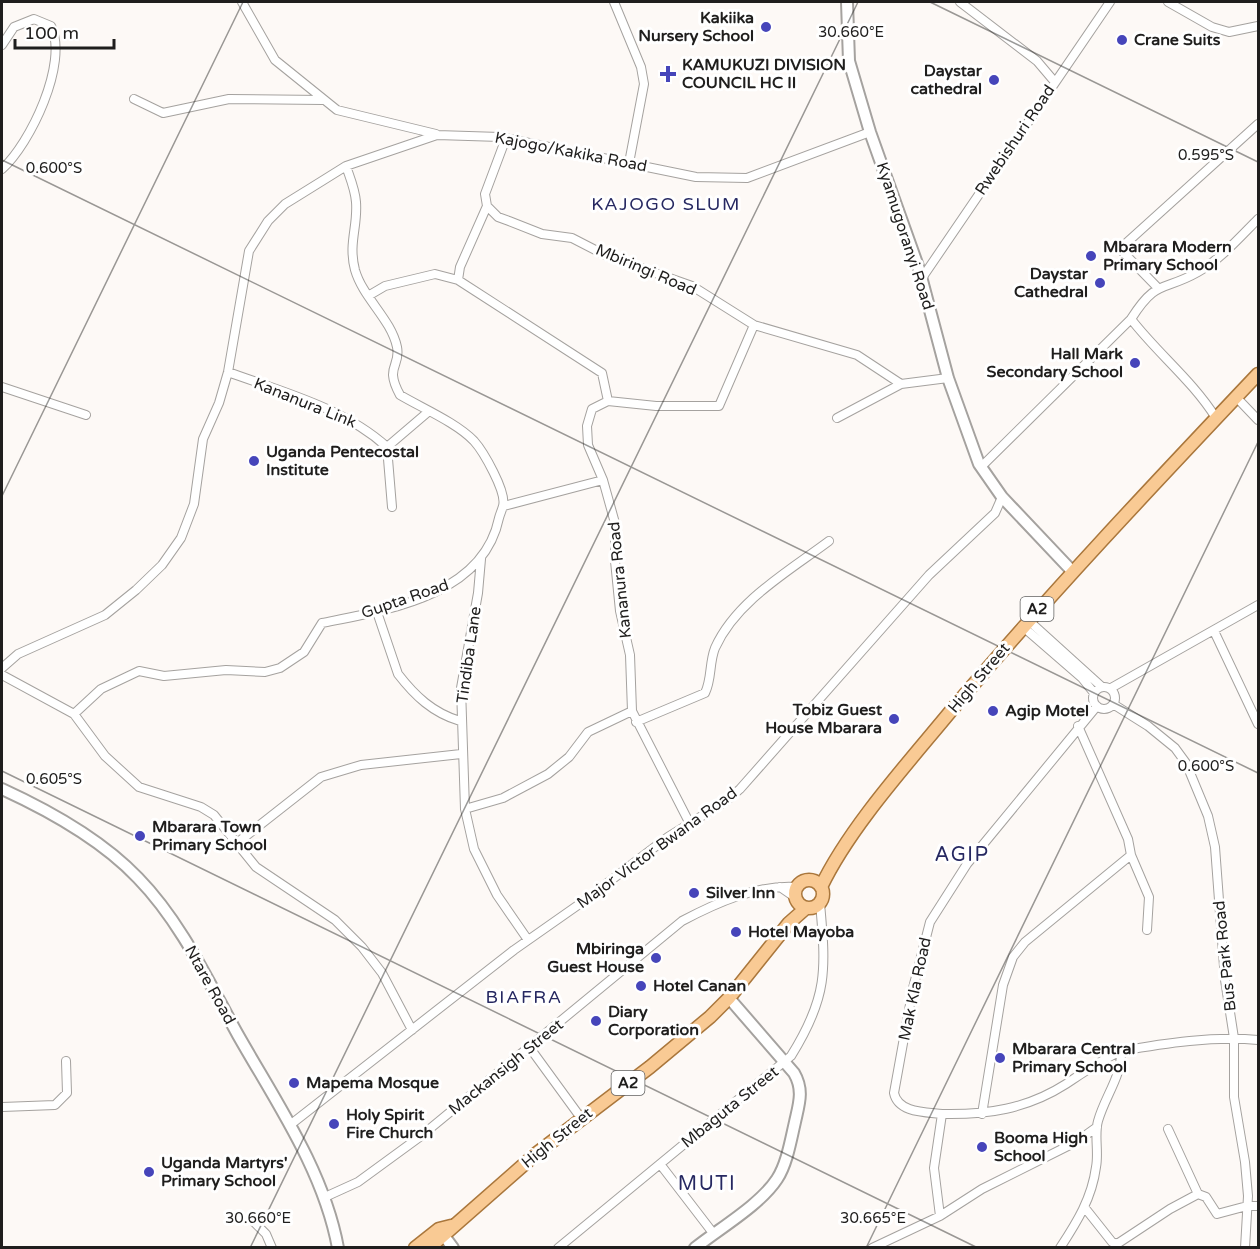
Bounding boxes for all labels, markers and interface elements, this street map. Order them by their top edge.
place label: Kakiika Nursery School [638,8,754,46]
scale bar [15,12,114,50]
marker: Kakiika Nursery School [759,20,773,34]
text: 100 m [24,22,79,44]
text: 30.660°E [818,23,884,41]
place label: Crane Suits [1134,30,1221,50]
marker: Crane Suits [1115,33,1129,47]
place label: KAMUKUZI DIVISION COUNCIL HC II [682,55,846,93]
place label: Daystar cathedral [911,61,983,99]
marker: KAMUKUZI DIVISION COUNCIL HC II [659,65,677,83]
marker: Daystar cathedral [987,73,1001,87]
street label: Rwebishuri Road [971,81,1059,199]
street label: Kajogo/Kakika Road [493,127,649,177]
text: 0.595°S [1178,146,1234,164]
text: 0.600°S [26,159,82,177]
street label: Kyamugoranyi Road [872,160,938,312]
district label: KAJOGO SLUM [591,193,741,215]
place label: Mbarara Modern Primary School [1103,237,1232,275]
street label: Mbiringi Road [593,240,699,300]
marker: Mbarara Modern Primary School [1084,249,1098,263]
place label: Daystar Cathedral [1014,264,1089,302]
marker: Daystar Cathedral [1093,276,1107,290]
place label: Hall Mark Secondary School [987,344,1123,382]
marker: Hall Mark Secondary School [1128,356,1142,370]
street label: Kananura Link [251,373,359,433]
place label: Uganda Pentecostal Institute [266,442,419,480]
marker: Uganda Pentecostal Institute [247,454,261,468]
street label: Kananura Road [604,521,636,639]
street label: Gupta Road [359,575,451,623]
road number: A2 [1020,597,1054,621]
street label: Tindiba Lane [452,605,486,705]
street label: High Street [944,639,1014,717]
place label: Tobiz Guest House Mbarara [765,700,883,738]
place label: Agip Motel [1005,701,1089,721]
marker: Agip Motel [986,704,1000,718]
marker: Tobiz Guest House Mbarara [887,712,901,726]
text: 0.600°S [1178,757,1234,775]
text: 0.605°S [26,770,82,788]
street label: Major Victor Bwana Road [573,783,741,913]
place label: Mbarara Town Primary School [152,817,267,855]
marker: Mbarara Town Primary School [133,829,147,843]
district label: AGIP [935,843,989,867]
place label: Silver Inn [706,883,775,903]
marker: Silver Inn [687,886,701,900]
street label: Bus Park Road [1209,900,1241,1012]
place label: Hotel Mayoba [748,922,854,942]
marker: Hotel Mayoba [729,925,743,939]
street label: Mak Kla Road [894,935,936,1043]
place label: Mbiringa Guest House [547,939,644,977]
street label: Ntare Road [180,942,240,1028]
marker: Mbiringa Guest House [649,951,663,965]
place label: Hotel Canan [653,976,746,996]
marker: Hotel Canan [634,979,648,993]
district label: BIAFRA [485,986,563,1008]
place label: Diary Corporation [608,1002,699,1040]
marker: Diary Corporation [589,1014,603,1028]
street label: Mackansigh Street [445,1015,567,1119]
place label: Mbarara Central Primary School [1012,1039,1135,1077]
marker: Mbarara Central Primary School [993,1051,1007,1065]
street label: Mbaguta Street [677,1062,783,1152]
road number: A2 [612,1071,644,1095]
place label: Mapema Mosque [306,1073,439,1093]
marker: Mapema Mosque [287,1076,301,1090]
street label: High Street [517,1103,597,1173]
place label: Holy Spirit Fire Church [346,1105,433,1143]
marker: Holy Spirit Fire Church [327,1117,341,1131]
place label: Booma High School [994,1128,1088,1166]
marker: Booma High School [975,1140,989,1154]
place label: Uganda Martyrs' Primary School [161,1153,287,1191]
marker: Uganda Martyrs' Primary School [142,1165,156,1179]
district label: MUTI [678,1172,736,1196]
text: 30.660°E [225,1209,291,1227]
text: 30.665°E [840,1209,906,1227]

